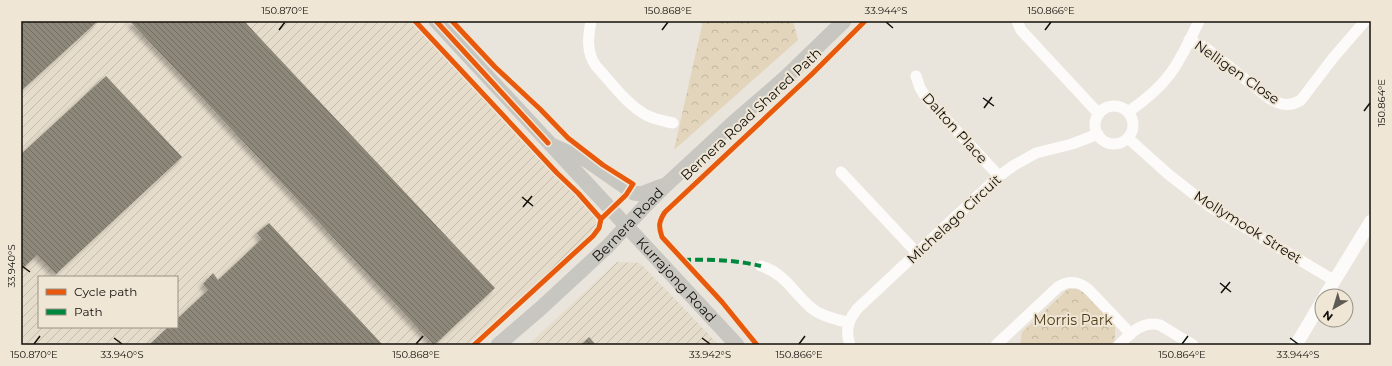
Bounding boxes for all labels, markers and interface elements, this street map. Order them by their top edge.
text: 150.870°E [261,4,309,17]
text: 150.868°E [644,4,692,17]
text: 33.944°S [865,4,907,17]
text: 150.866°E [1027,4,1075,17]
street label: Nelligen Close [1191,36,1283,108]
street label: Bernera Road Shared Path [677,44,825,184]
text: 150.864°E [1375,79,1388,127]
street label: Dalton Place [919,89,991,167]
street label: Michelago Circuit [903,170,1005,267]
street label: Bernera Road [588,184,667,266]
street label: Mollymook Street [1191,187,1306,268]
street label: Kurrajong Road [632,233,720,326]
text: 33.940°S [5,244,18,288]
legend [38,276,178,328]
text: Cycle path [74,284,137,299]
north arrow [1314,288,1354,328]
text: Path [74,304,103,319]
text: N [1320,308,1336,324]
park label: Morris Park [1033,311,1113,329]
text: 150.870°E [10,348,58,361]
text: 33.940°S [100,348,144,361]
text: 150.868°E [392,348,440,361]
text: 33.942°S [689,348,731,361]
text: 150.866°E [775,348,823,361]
text: 150.864°E [1158,348,1206,361]
text: 33.944°S [1277,348,1319,361]

